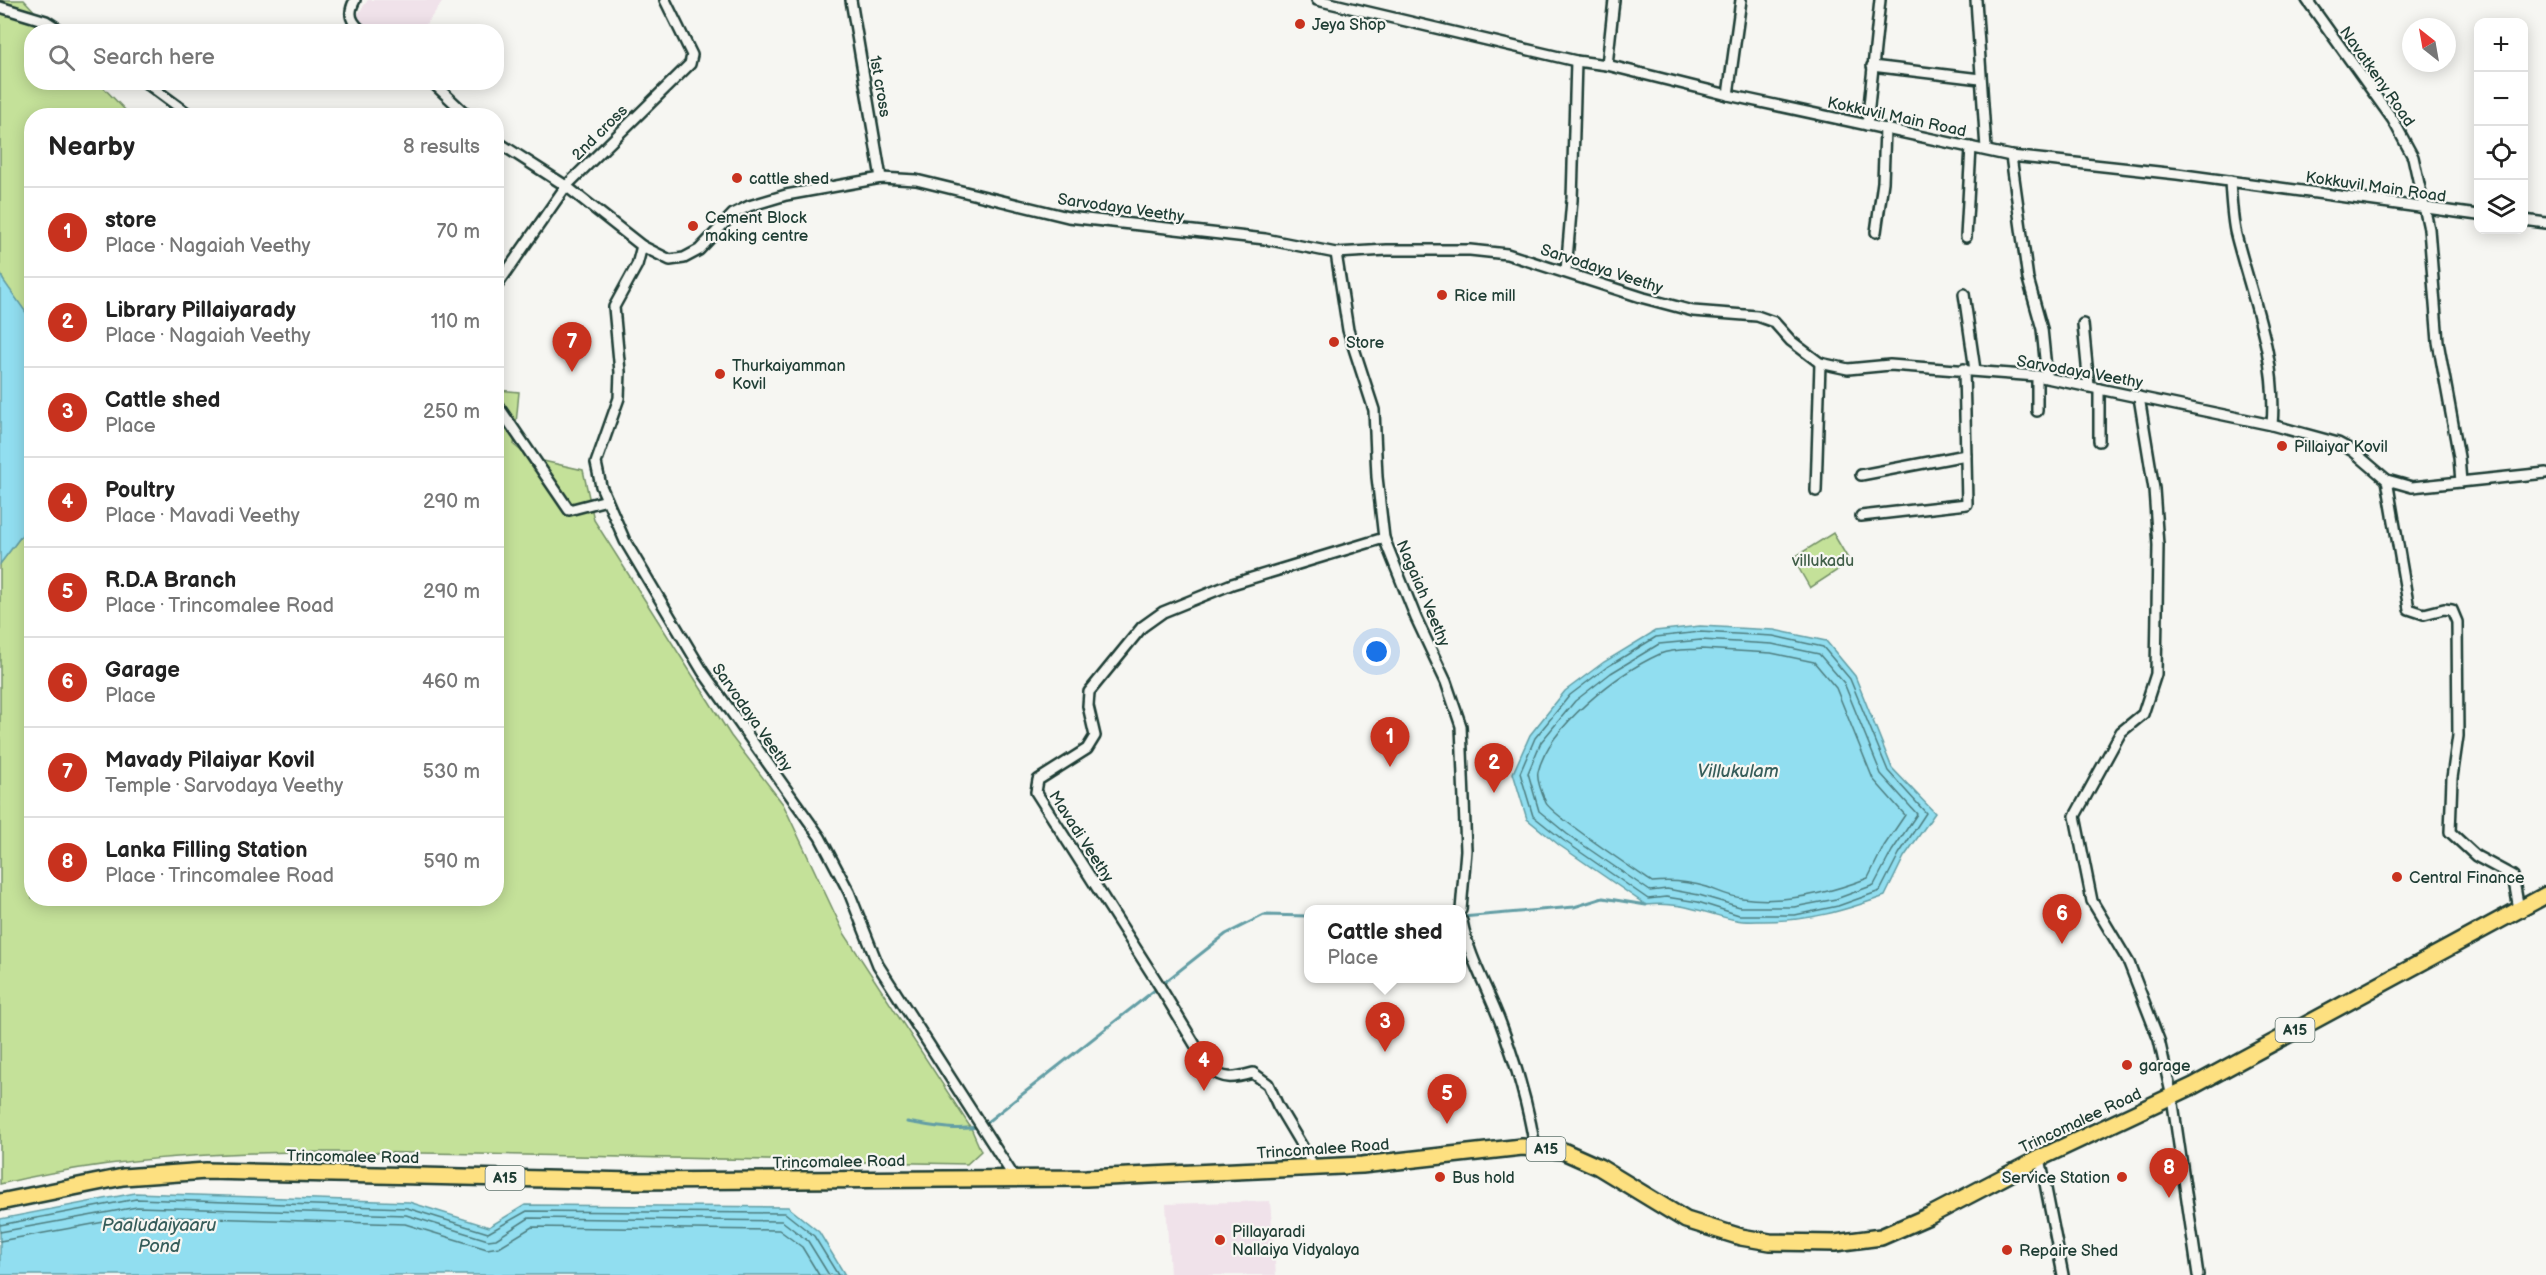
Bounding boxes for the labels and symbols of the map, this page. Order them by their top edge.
place label: Jeya Shop [1312,16,1386,35]
marker: Jeya Shop [1293,17,1307,31]
north arrow [2402,18,2456,72]
street label: Navatkeny Road [2335,23,2418,131]
street label: 1st cross [865,54,894,119]
street label: Kokkuvil Main Road [1825,93,1968,141]
street label: 2nd cross [568,101,632,165]
street label: Kokkuvil Main Road [2304,168,2447,207]
place label: cattle shed [749,170,829,189]
marker: cattle shed [730,171,744,185]
street label: Sarvodaya Veethy [1056,190,1186,227]
place label: Cement Block making centre [705,209,809,246]
marker: Cement Block making centre [686,219,700,233]
street label: Sarvodaya Veethy [1538,241,1666,298]
place label: Rice mill [1454,287,1516,306]
marker: Rice mill [1435,288,1449,302]
pin: 7 [552,322,592,372]
place label: Store [1346,334,1385,353]
marker: Store [1327,335,1341,349]
street label: Sarvodaya Veethy [2015,352,2145,393]
place label: Thurkaiyamman Kovil [732,357,845,394]
marker: Thurkaiyamman Kovil [713,367,727,381]
place label: Pillaiyar Kovil [2294,438,2388,457]
marker: Pillaiyar Kovil [2275,439,2289,453]
street label: Nagaiah Veethy [1392,538,1454,650]
park label: villukadu [1791,552,1854,571]
your location [1362,637,1391,666]
street label: Sarvodaya Veethy [707,660,797,776]
pin: 1 [1370,718,1410,767]
pin: 2 [1474,744,1514,793]
water label: Villukulam [1697,761,1779,782]
street label: Mavadi Veethy [1044,788,1118,887]
place label: Central Finance [2409,869,2525,888]
marker: Central Finance [2390,870,2404,884]
pin: 6 [2042,894,2082,944]
pin: 3 [1366,1002,1404,1052]
road number: A15 [2276,1018,2314,1042]
pin: 4 [1184,1042,1224,1091]
place label: garage [2139,1057,2191,1076]
marker: garage [2120,1058,2134,1072]
pin: 5 [1428,1074,1466,1124]
street label: Trincomalee Road [2016,1085,2145,1158]
street label: Trincomalee Road [1256,1135,1390,1164]
road number: A15 [1526,1137,1566,1161]
street label: Trincomalee Road [286,1147,419,1168]
pin: 8 [2150,1148,2188,1198]
street label: Trincomalee Road [773,1152,906,1173]
road number: A15 [486,1166,524,1190]
place label: Bus hold [1452,1169,1515,1188]
place label: Service Station [2002,1169,2110,1188]
marker: Bus hold [1433,1170,1447,1184]
marker: Service Station [2115,1170,2129,1184]
water label: Paaludaiyaaru Pond [102,1215,216,1257]
place label: Pillayaradi Nallaiya Vidyalaya [1232,1223,1360,1260]
marker: Pillayaradi Nallaiya Vidyalaya [1213,1233,1227,1247]
place label: Repaire Shed [2019,1242,2118,1261]
marker: Repaire Shed [2000,1243,2014,1257]

